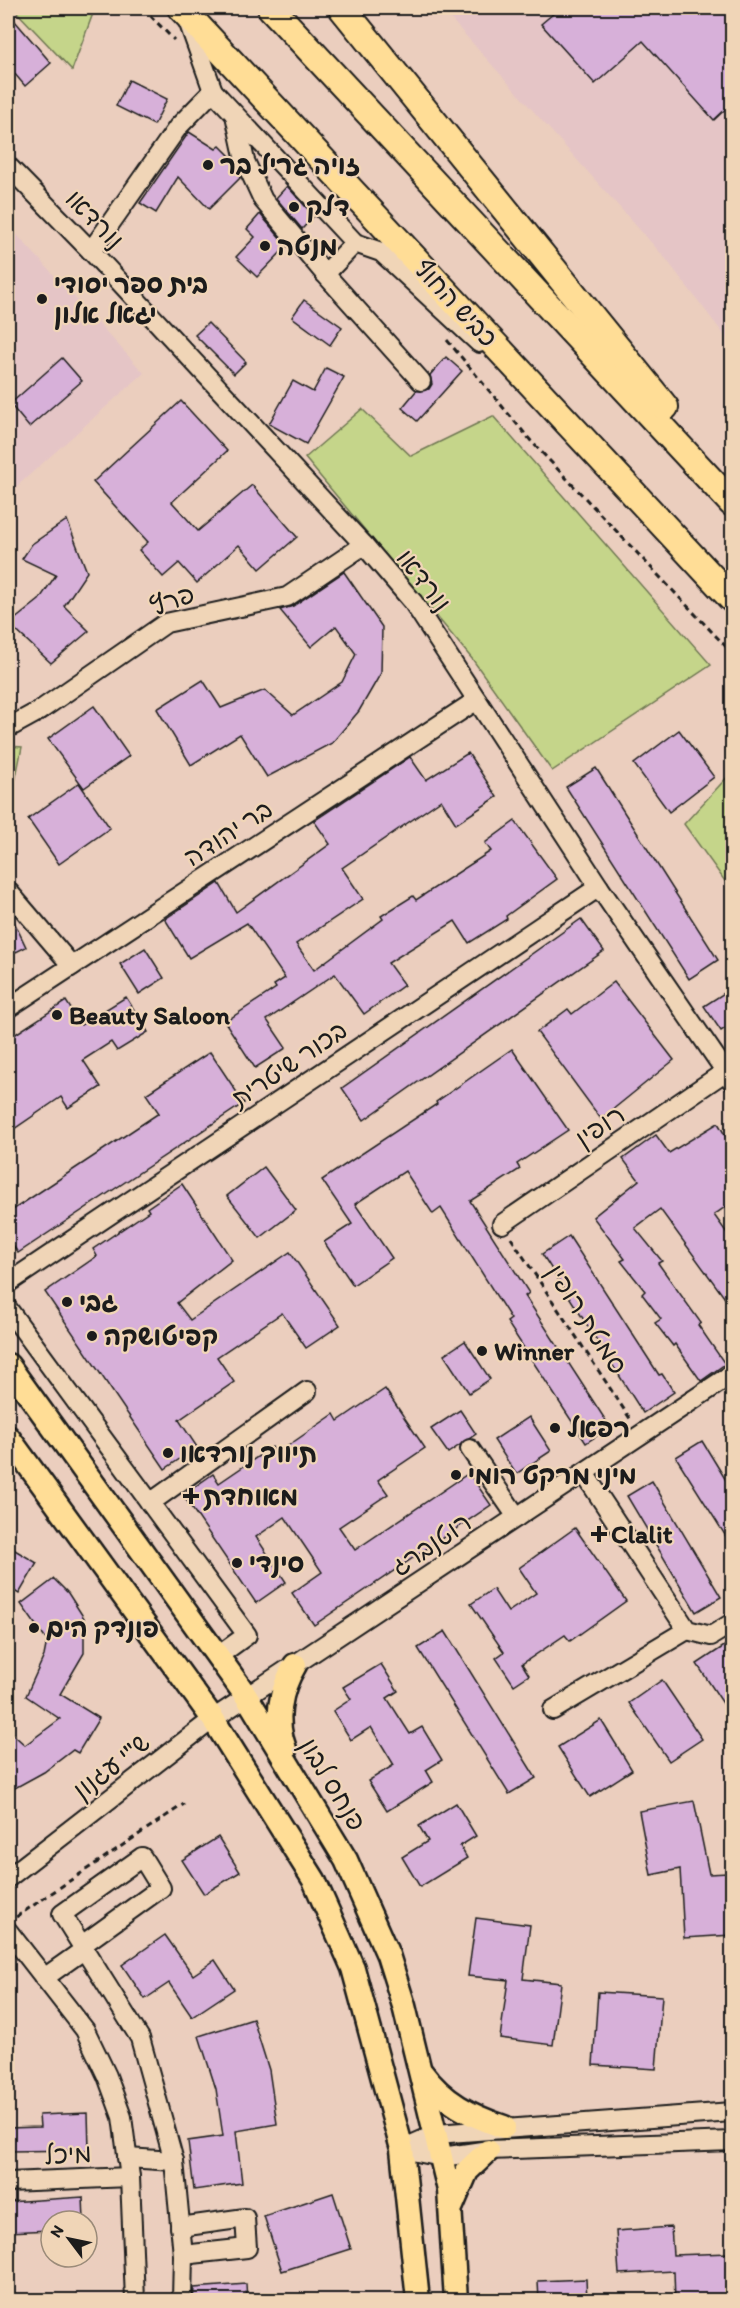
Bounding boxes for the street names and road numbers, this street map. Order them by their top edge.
street label: נורדאו [59,183,131,255]
street label: כביש החוף [407,253,505,353]
street label: נורדאו [390,542,458,618]
street label: פרץ [145,577,199,623]
street label: בר יהודה [178,793,278,873]
street label: בכור שיטרית [223,1014,353,1116]
street label: רופין [569,1098,631,1154]
street label: סמטת רופין [539,1258,635,1380]
street label: רוטנברג [385,1506,477,1582]
street label: ש"י עגנון [66,1726,156,1806]
street label: פנחס לבון [293,1732,373,1836]
street label: מיכל [44,2137,92,2171]

